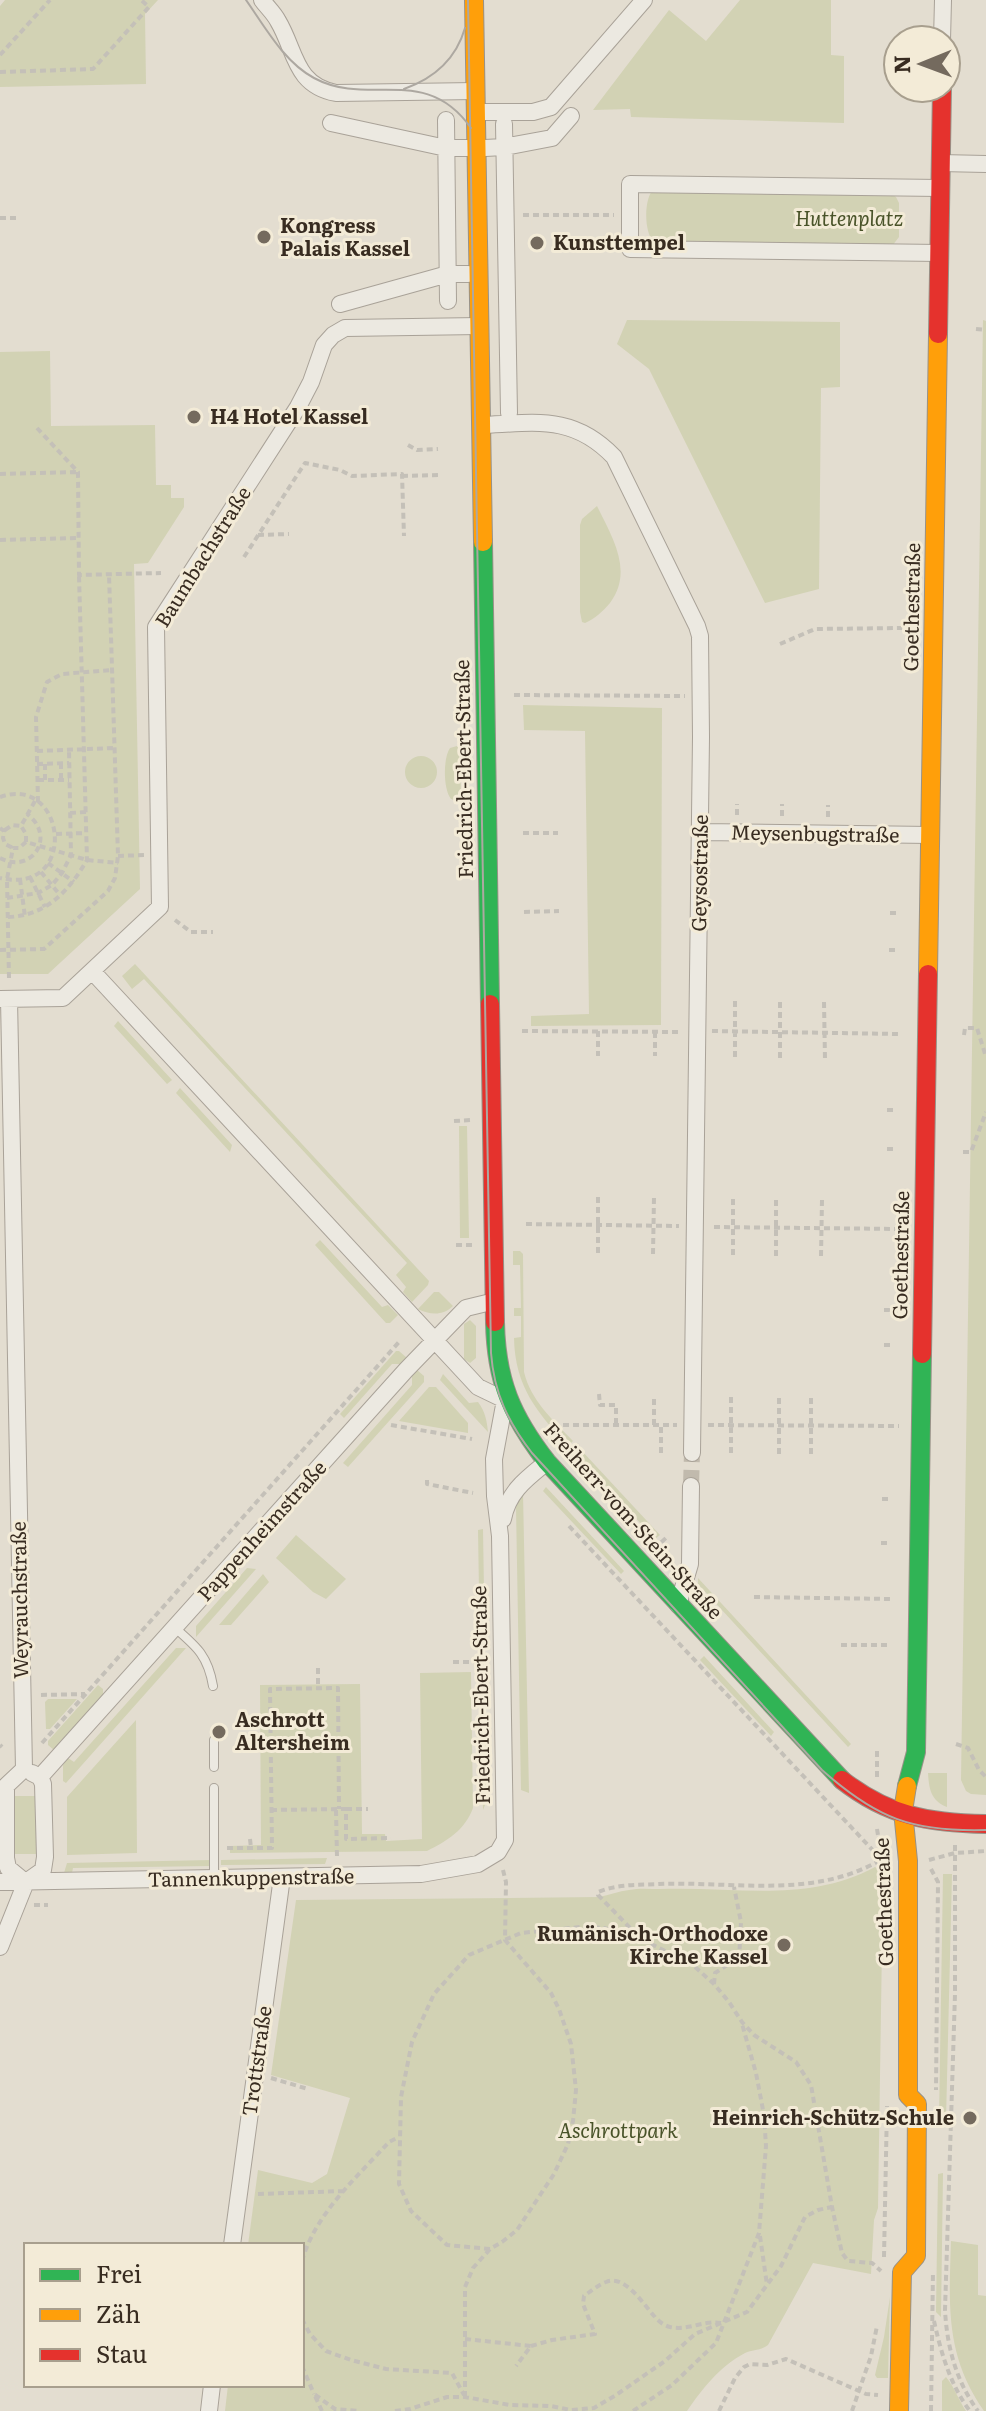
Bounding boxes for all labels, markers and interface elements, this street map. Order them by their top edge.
north arrow [882,24,962,104]
text: N [884,55,917,74]
park label: Huttenplatz [795,202,903,232]
place label: Kongress Palais Kassel [280,209,410,262]
place label: Kunsttempel [553,226,685,256]
marker: Kongress Palais Kassel [255,228,273,246]
marker: Kunsttempel [528,234,546,252]
place label: H4 Hotel Kassel [210,400,368,430]
marker: H4 Hotel Kassel [185,408,203,426]
street label: Baumbachstraße [146,480,257,632]
street label: Goethestraße [894,542,926,672]
street label: Friedrich-Ebert-Straße [445,659,479,879]
street label: Geysostraße [682,814,714,932]
street label: Meysenbugstraße [730,816,900,848]
street label: Goethestraße [883,1190,915,1320]
street label: Freiherr-vom-Stein-Straße [538,1415,731,1625]
street label: Pappenheimstraße [189,1453,332,1607]
street label: Weyrauchstraße [2,1521,34,1679]
street label: Friedrich-Ebert-Straße [462,1585,496,1805]
place label: Aschrott Altersheim [235,1703,350,1756]
marker: Aschrott Altersheim [210,1723,228,1741]
street label: Goethestraße [865,1837,899,1967]
street label: Tannenkuppenstraße [147,1859,354,1893]
place label: Rumänisch-Orthodoxe Kirche Kassel [537,1917,768,1970]
marker: Rumänisch-Orthodoxe Kirche Kassel [775,1936,793,1954]
street label: Trottstraße [232,2004,278,2118]
place label: Heinrich-Schütz-Schule [712,2101,954,2131]
marker: Heinrich-Schütz-Schule [961,2109,979,2127]
park label: Aschrottpark [558,2114,678,2144]
legend [24,2243,304,2387]
text: Frei [96,2255,142,2290]
text: Zäh [96,2295,141,2330]
text: Stau [96,2335,147,2370]

